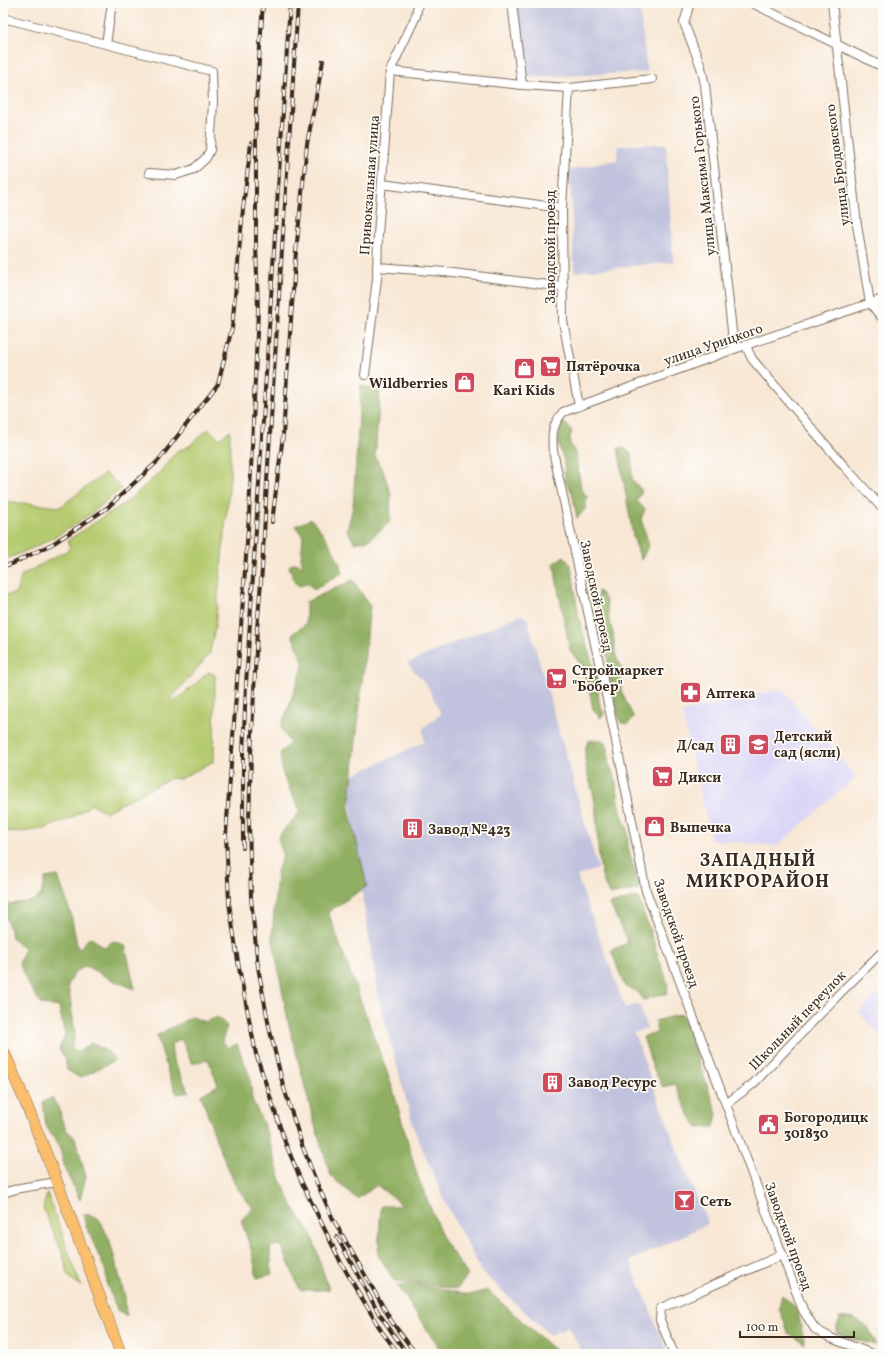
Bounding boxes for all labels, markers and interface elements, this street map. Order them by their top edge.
street label: улица Максима Горького [686,95,721,257]
street label: улица Бродовского [822,103,855,227]
street label: Привокзальная улица [356,114,385,256]
street label: Заводской проезд [542,190,561,304]
street label: улица Урицкого [662,320,765,371]
supermarket icon: Пятёрочка [537,353,563,379]
shop icon: Kari Kids [511,355,537,381]
place label: Пятёрочка [566,358,641,377]
shop icon: Wildberries [451,370,477,396]
place label: Wildberries [369,375,448,394]
place label: Kari Kids [493,382,555,401]
street label: Заводской проезд [574,539,617,654]
place label: Строймаркет "Бобер" [572,662,664,697]
supermarket icon: Строймаркет "Бобер" [544,665,570,691]
pharmacy icon: Аптека [677,680,703,706]
place label: Аптека [706,685,756,704]
place label: Детский сад (ясли) [774,728,841,763]
school or university icon: Детский сад (ясли) [746,731,772,757]
building icon: Д/сад [717,732,743,758]
place label: Д/сад [676,737,714,756]
supermarket icon: Дикси [649,764,675,790]
place label: Дикси [678,769,721,788]
shop icon: Выпечка [642,814,668,840]
building icon: Завод №423 [399,816,425,842]
place label: Выпечка [670,819,732,838]
place label: Завод №423 [428,821,510,840]
district label: ЗАПАДНЫЙ МИКРОРАЙОН [686,848,830,895]
street label: Заводской проезд [648,877,703,991]
street label: Школьный переулок [745,967,851,1075]
building icon: Завод Ресурс [540,1069,566,1095]
place label: Завод Ресурс [568,1074,657,1093]
place label: Богородицк 301830 [784,1109,869,1144]
public building icon: Богородицк 301830 [755,1112,781,1138]
street label: Заводской проезд [759,1180,816,1293]
bar icon: Сеть [672,1188,698,1214]
place label: Сеть [700,1193,732,1212]
scale bar [740,1313,854,1339]
text: 100 m [746,1320,779,1336]

